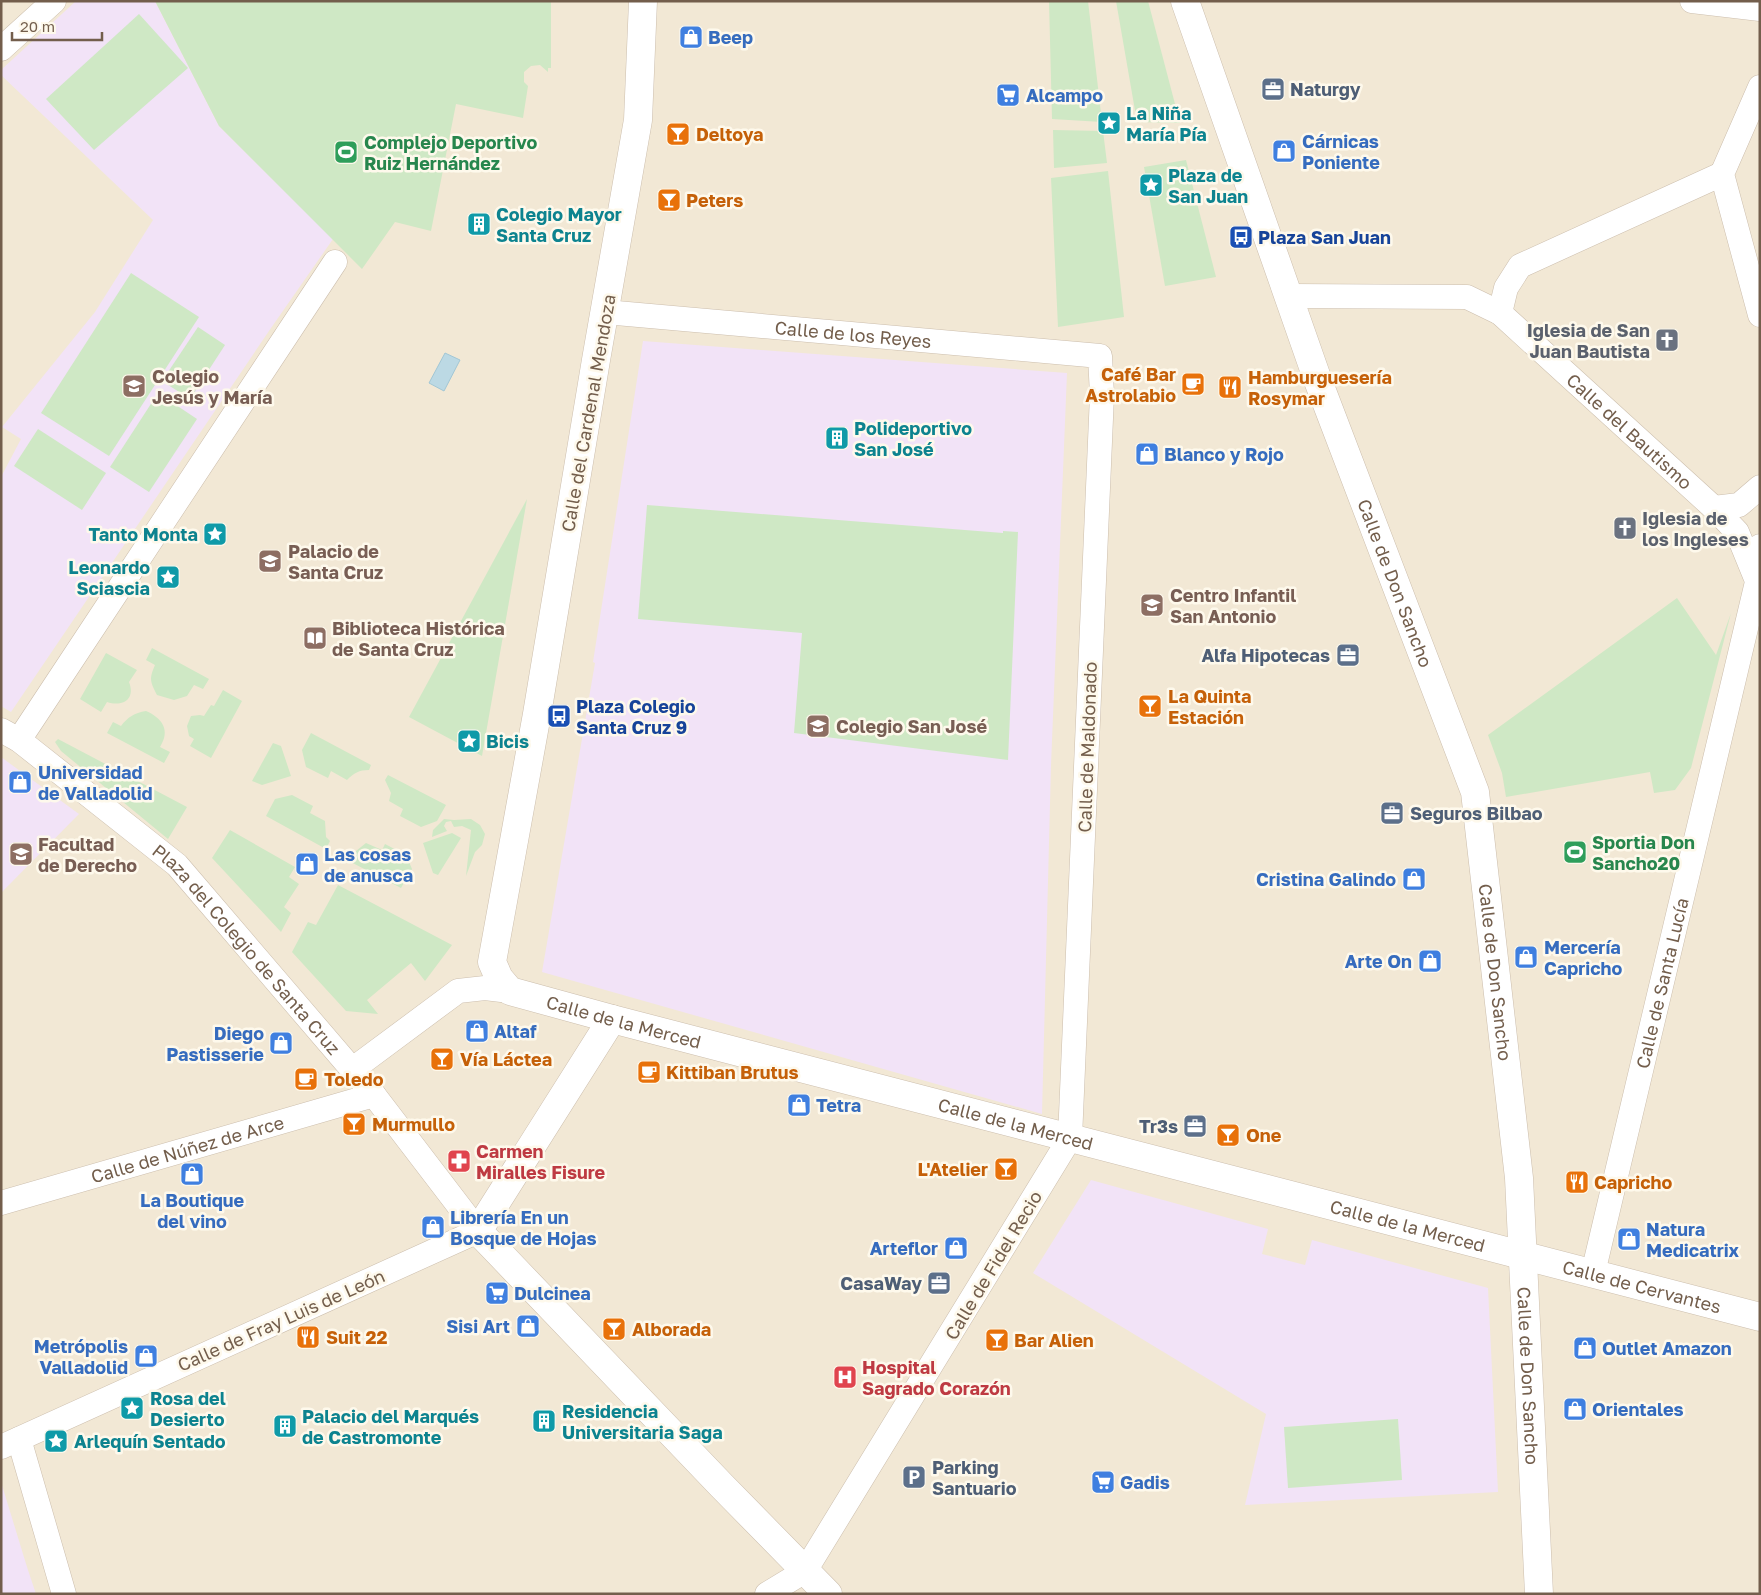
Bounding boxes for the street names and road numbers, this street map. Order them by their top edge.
street label: Calle del Cardenal Mendoza [556,292,620,534]
street label: Calle de los Reyes [774,316,932,352]
street label: Calle del Bautismo [1562,368,1697,494]
street label: Calle de Don Sancho [1353,496,1437,670]
street label: Calle de Maldonado [1073,661,1101,833]
street label: Plaza del Colegio de Santa Cruz [148,839,345,1059]
street label: Calle de Don Sancho [1475,882,1517,1062]
street label: Calle de Santa Lucía [1631,895,1693,1071]
street label: Calle de la Merced [544,990,704,1053]
street label: Calle de la Merced [936,1093,1096,1154]
street label: Calle de Núñez de Arce [88,1111,286,1187]
street label: Calle de Fidel Recio [940,1187,1046,1343]
street label: Calle de la Merced [1328,1195,1488,1256]
street label: Calle de Cervantes [1560,1255,1723,1317]
street label: Calle de Fray Luis de León [174,1264,388,1376]
street label: Calle de Don Sancho [1513,1286,1544,1465]

